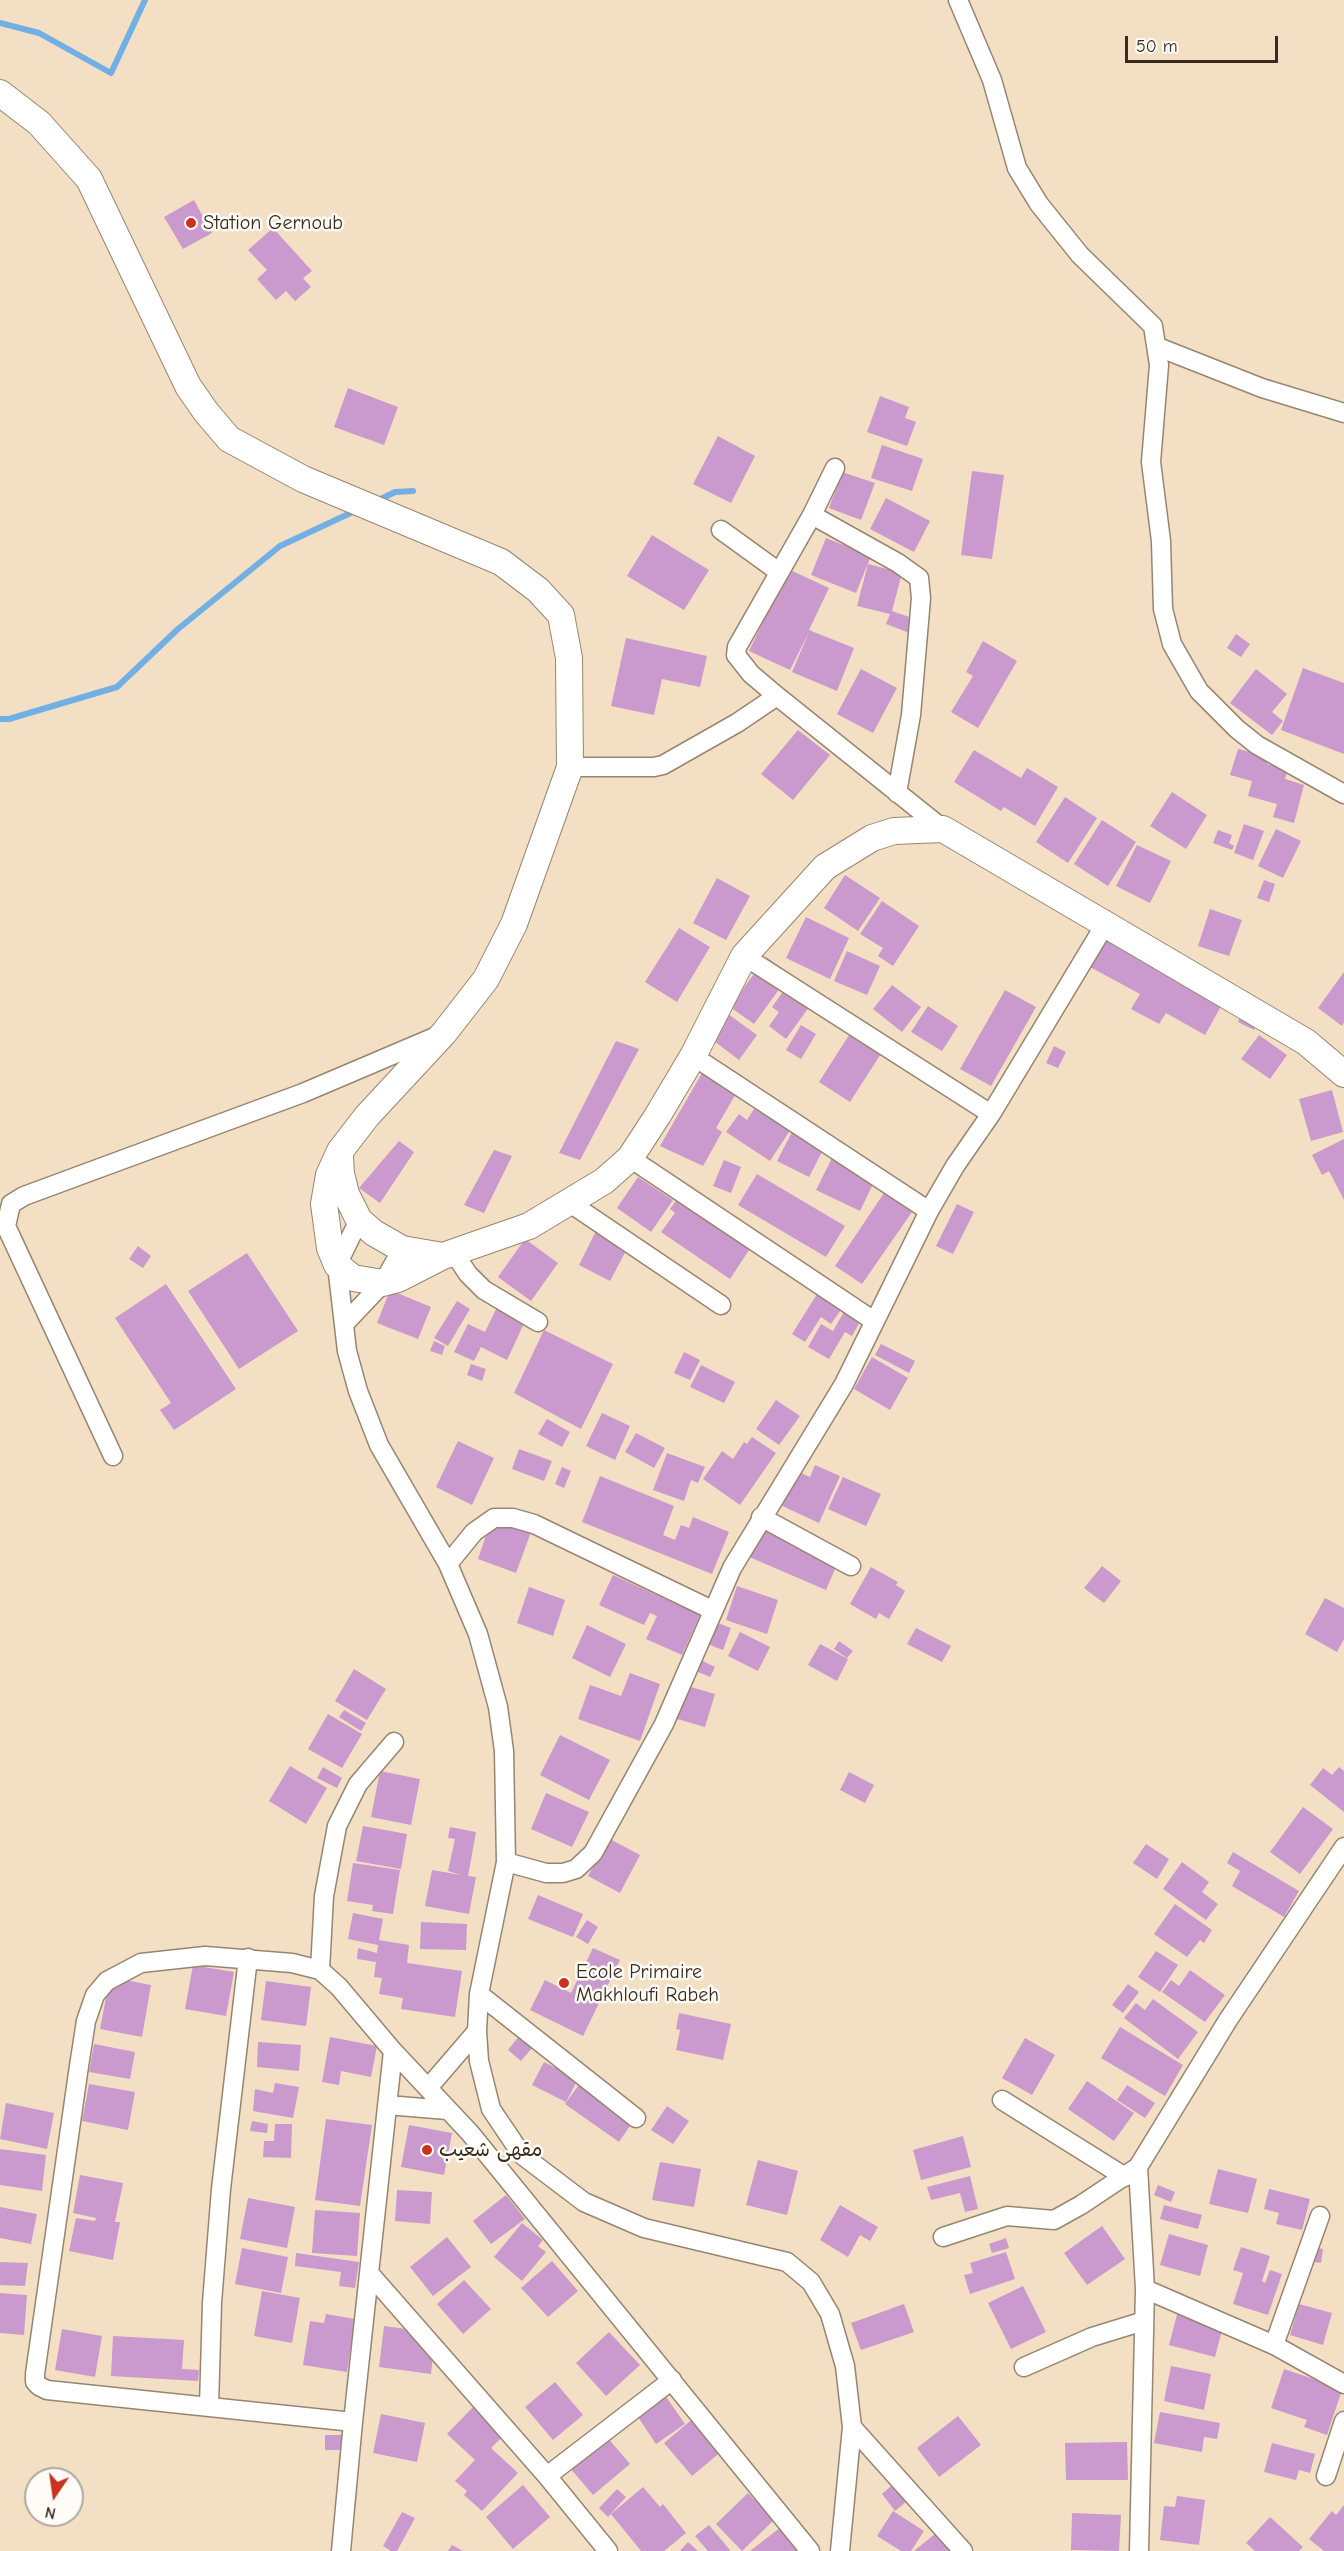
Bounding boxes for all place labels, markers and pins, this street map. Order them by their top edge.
place label: Station Gernoub [203,211,343,235]
marker: Station Gernoub [184,216,198,230]
place label: Ecole Primaire Makhloufi Rabeh [576,1960,719,2007]
marker: Ecole Primaire Makhloufi Rabeh [557,1976,571,1990]
place label: مقهى شعيب [439,2138,542,2162]
marker: مقهى شعيب [420,2143,434,2157]

